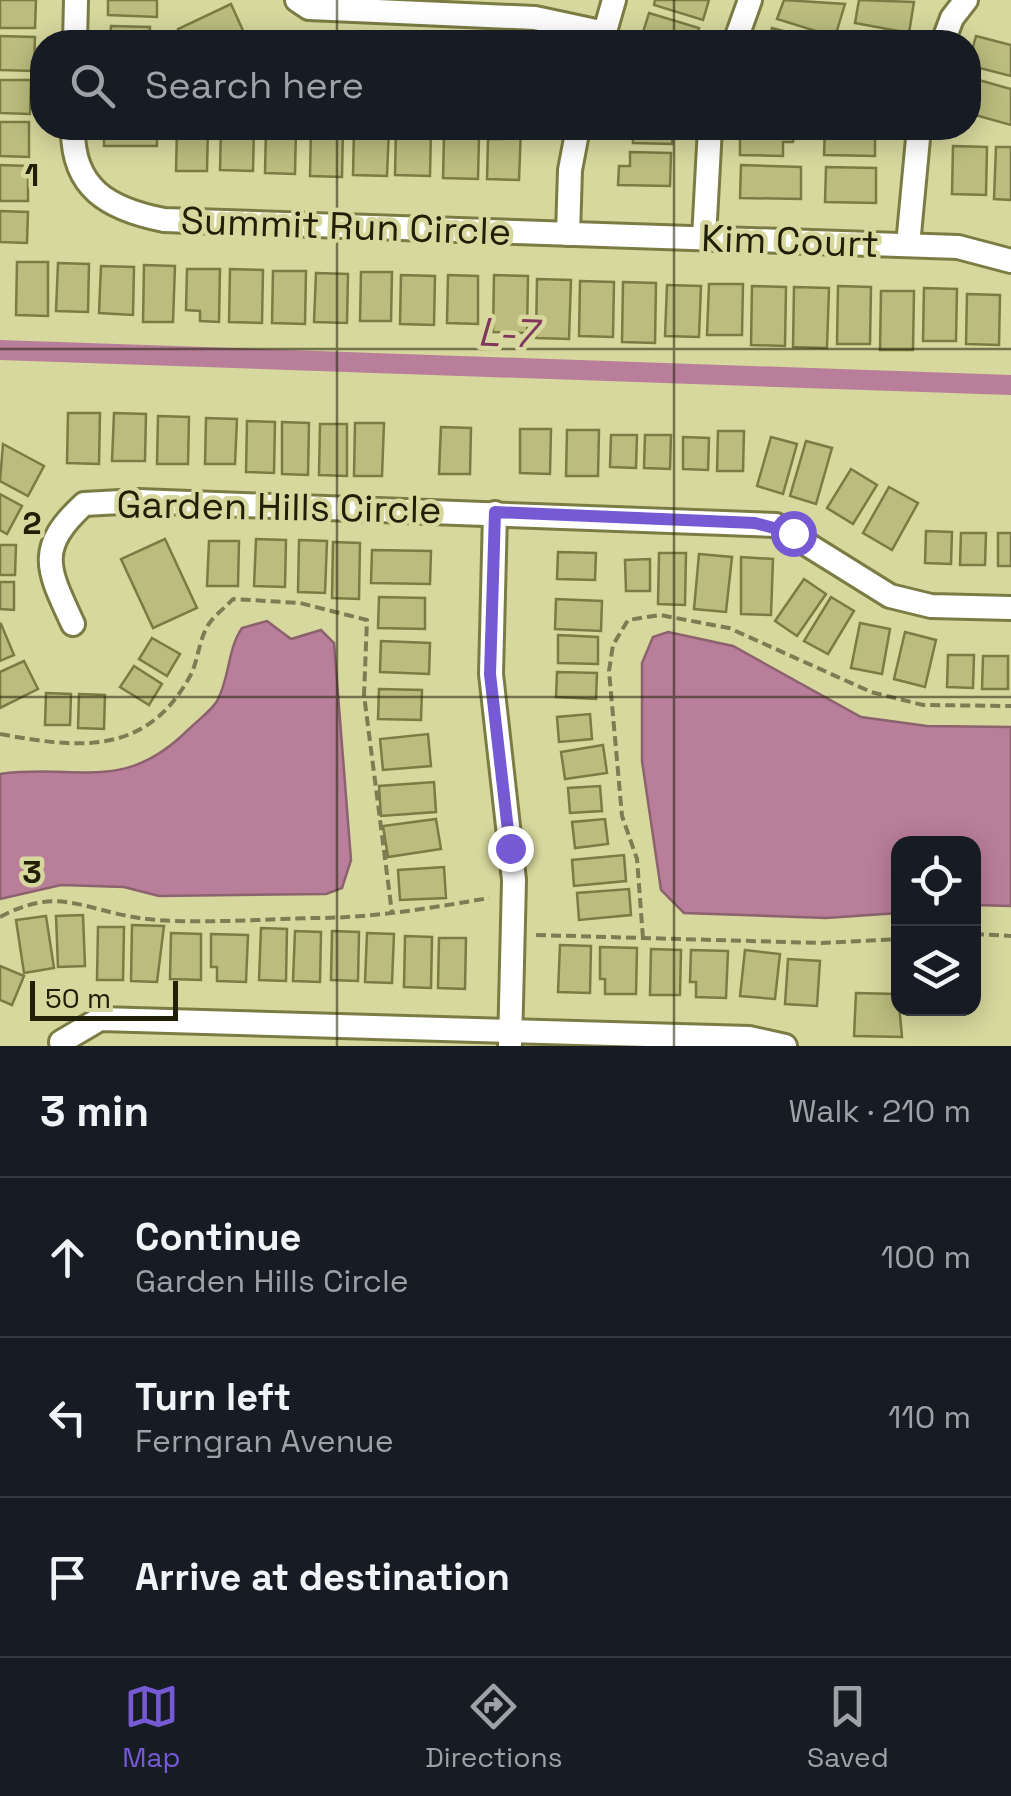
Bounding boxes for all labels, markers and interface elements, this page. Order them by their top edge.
search box [30,30,981,140]
icon: search [65,58,120,113]
text: Search here [145,61,364,109]
text: 1 [25,155,39,195]
street label: Summit Run Circle [180,196,512,256]
street label: Kim Court [700,214,880,268]
water label: L-7 [477,306,544,360]
street label: Garden Hills Circle [116,480,442,534]
text: 2 [22,503,42,543]
route start [771,511,817,557]
route end [488,826,534,872]
map controls [891,836,981,1016]
button: locate [891,836,981,926]
text: 3 [22,852,42,892]
button: layers [891,926,981,1016]
scale bar [30,976,178,1020]
text: 50 m [45,980,111,1016]
text: 3 min [40,1085,149,1138]
text: Walk · 210 m [789,1091,971,1131]
text: Continue [135,1213,301,1261]
icon: ahead [40,1230,95,1285]
text: 100 m [881,1237,971,1277]
text: Garden Hills Circle [135,1261,409,1301]
text: Turn left [135,1373,291,1421]
icon: left [40,1390,95,1445]
text: 110 m [888,1397,971,1437]
text: Ferngran Avenue [135,1421,394,1461]
icon: arrive [40,1550,95,1605]
text: Arrive at destination [135,1553,510,1601]
tab: Map [122,1679,181,1775]
tab: Directions [425,1679,562,1775]
tab: Saved [807,1679,889,1775]

